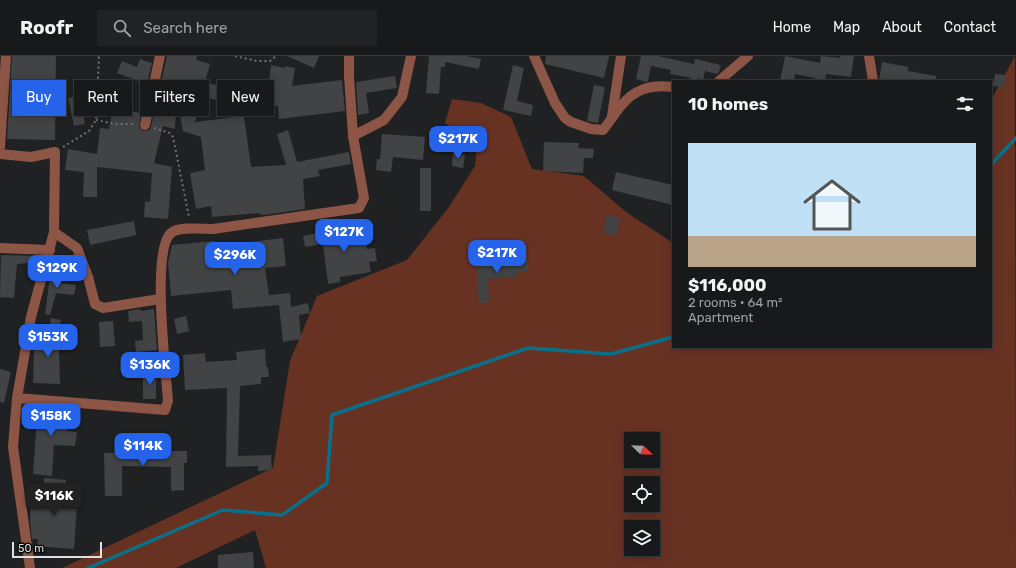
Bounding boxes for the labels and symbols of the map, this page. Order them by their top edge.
pin: $217K [430,126,486,160]
pin: $127K [316,219,372,253]
pin: $217K [469,240,525,274]
pin: $296K [207,242,263,276]
pin: $129K [29,255,85,289]
pin: $153K [20,324,76,358]
pin: $136K [122,352,178,386]
pin: $158K [23,403,79,437]
north arrow [624,432,660,468]
pin: $114K [115,433,171,467]
pin: $116K [26,483,82,517]
scale bar [12,540,102,559]

